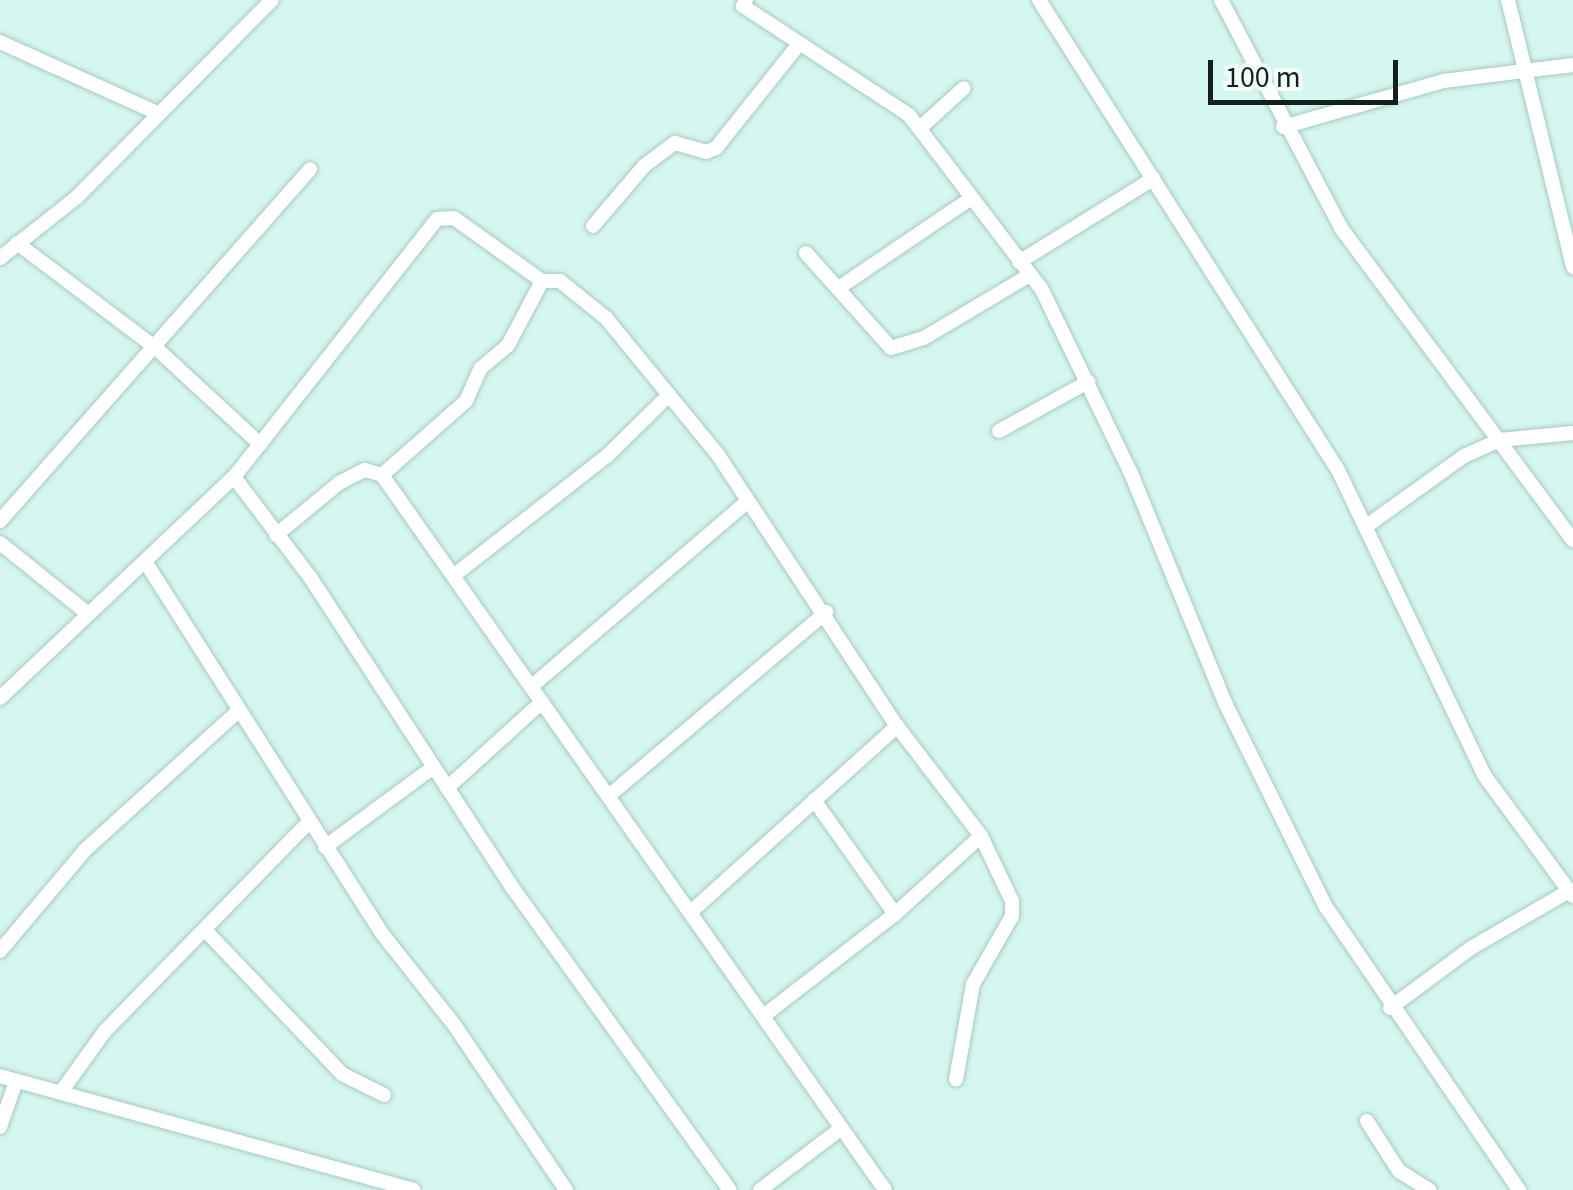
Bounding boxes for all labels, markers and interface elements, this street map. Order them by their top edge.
scale bar [1213,40,1403,102]
text: 100 m [1225,56,1301,99]

